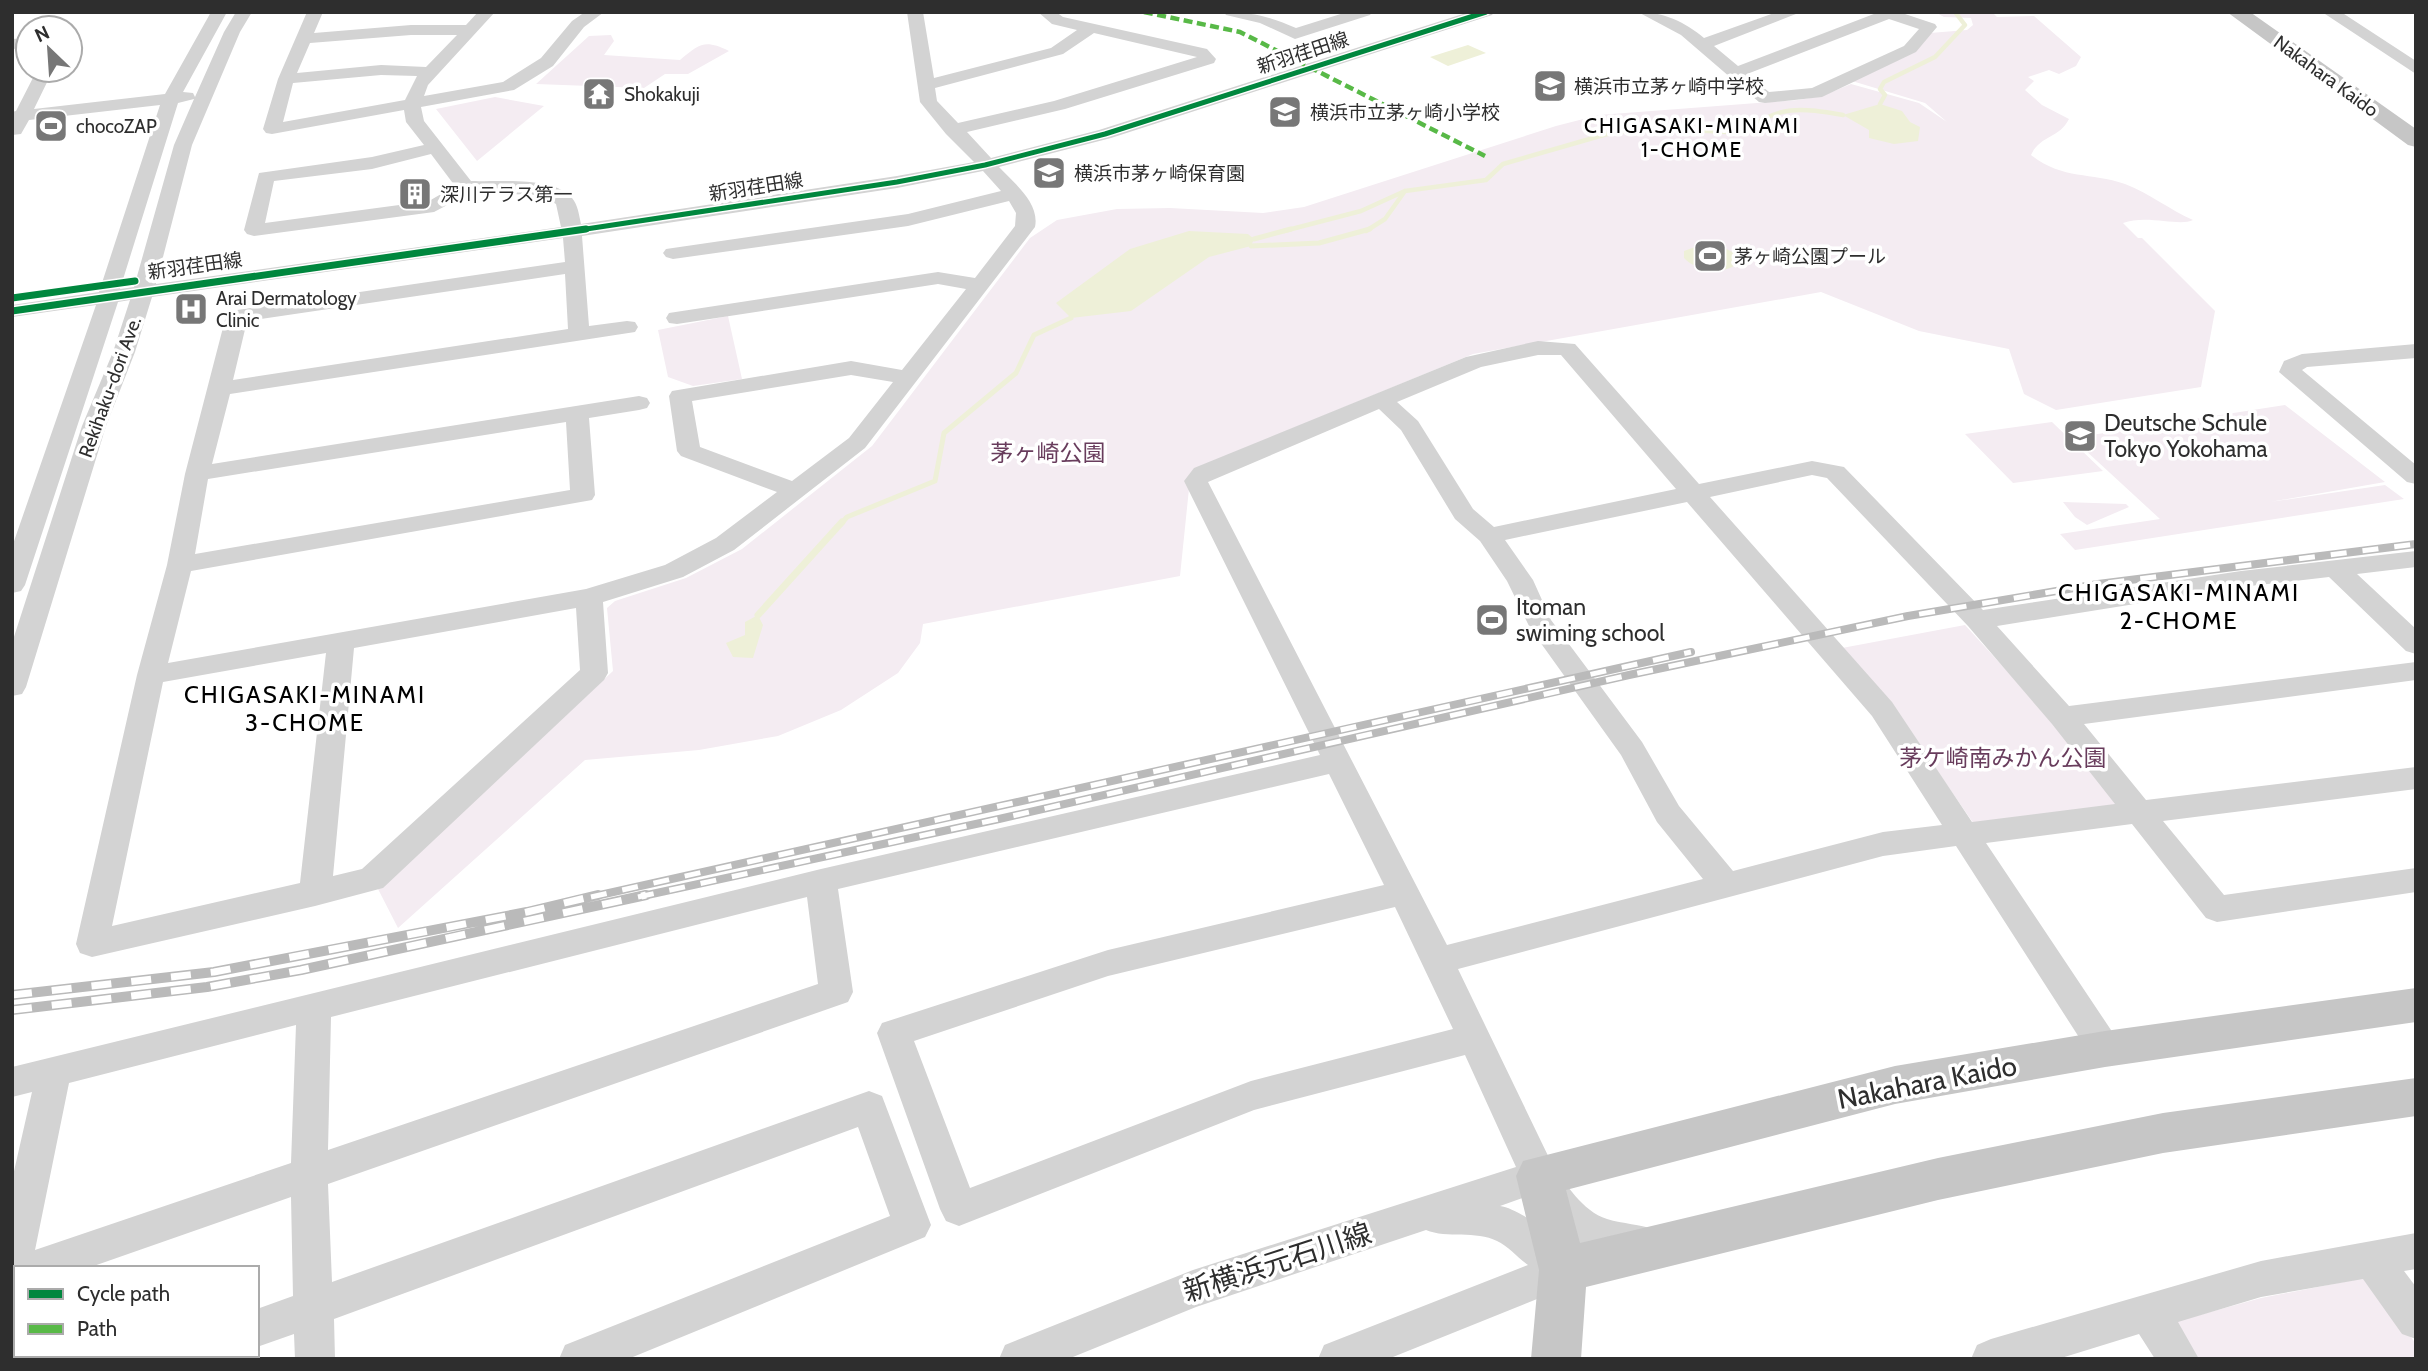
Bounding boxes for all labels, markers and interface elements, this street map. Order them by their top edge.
north arrow [14,14,84,84]
text: N [31,21,53,47]
street label: 新羽荏田線 [1254,27,1352,79]
street label: Nakahara Kaido [2269,30,2383,122]
school or university icon: 横浜市立茅ヶ崎中学校 [1531,67,1569,105]
temple icon: Shokakuji [580,75,618,113]
place label: 横浜市立茅ヶ崎中学校 [1574,75,1764,98]
place label: Shokakuji [624,83,700,106]
school or university icon: 横浜市立茅ヶ崎小学校 [1266,93,1304,131]
place label: 横浜市立茅ヶ崎小学校 [1310,101,1500,124]
sports icon: chocoZAP [32,107,70,145]
district label: CHIGASAKI-MINAMI 1-CHOME [1584,113,1800,162]
place label: chocoZAP [76,115,157,138]
school or university icon: 横浜市茅ヶ崎保育園 [1030,154,1068,192]
place label: 横浜市茅ヶ崎保育園 [1074,162,1245,185]
street label: 新羽荏田線 [707,168,805,206]
building icon: 深川テラス第一 [396,175,434,213]
place label: 深川テラス第一 [440,183,573,206]
sports icon: 茅ヶ崎公園プール [1691,237,1729,275]
place label: 茅ヶ崎公園プール [1734,245,1886,268]
street label: 新羽荏田線 [146,248,244,284]
place label: Arai Dermatology Clinic [216,287,357,332]
hospital icon: Arai Dermatology Clinic [172,290,210,328]
street label: Rekihaku-dori Ave. [74,313,146,461]
place label: Deutsche Schule Tokyo Yokohama [2104,409,2268,463]
school or university icon: Deutsche Schule Tokyo Yokohama [2061,417,2099,455]
park label: 茅ヶ崎公園 [991,439,1106,467]
district label: CHIGASAKI-MINAMI 2-CHOME [2058,578,2300,635]
place label: Itoman swiming school [1516,593,1665,647]
sports icon: Itoman swiming school [1473,601,1511,639]
district label: CHIGASAKI-MINAMI 3-CHOME [184,680,426,737]
park label: 茅ケ崎南みかん公園 [1900,744,2107,772]
street label: Nakahara Kaido [1834,1048,2020,1116]
street label: 新横浜元石川線 [1179,1216,1375,1308]
legend [14,1266,259,1357]
text: Cycle path [77,1281,170,1306]
text: Path [77,1316,117,1341]

